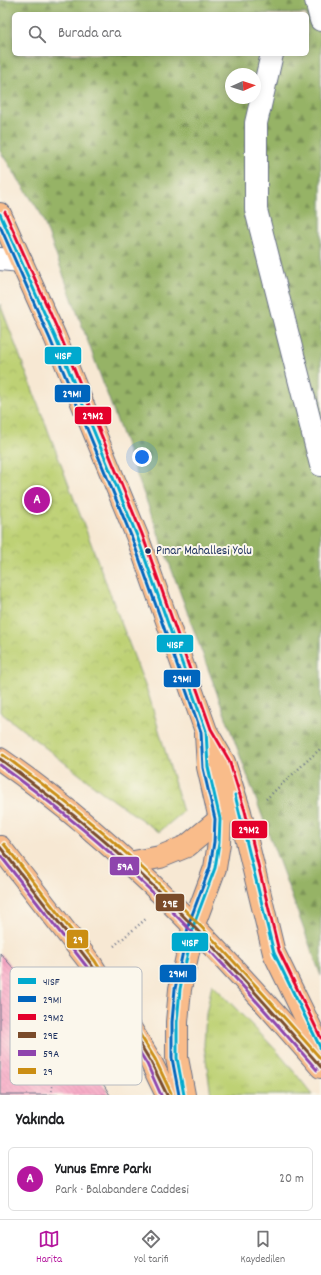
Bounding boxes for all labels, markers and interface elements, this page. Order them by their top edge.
search box [12,12,309,56]
icon: search [26,23,48,45]
text: Burada ara [58,23,121,45]
north arrow [225,68,261,104]
line badge: 41SF [44,346,82,365]
text: 41SF [55,349,72,365]
line badge: 29M1 [54,384,91,403]
text: 29M1 [63,387,81,403]
line badge: 29M2 [74,406,112,425]
text: 29M2 [82,409,104,425]
your location [132,447,152,467]
pin: A [24,485,50,515]
place label: Pınar Mahallesi Yolu [156,542,252,561]
marker: Pınar Mahallesi Yolu [143,546,153,556]
line badge: 41SF [156,634,194,653]
text: 41SF [167,638,184,654]
line badge: 29M1 [163,669,201,688]
text: 29M1 [173,672,191,688]
line badge: 29M2 [231,820,268,839]
text: 29M2 [238,823,260,839]
line badge: 59A [109,856,140,876]
text: 59A [117,860,133,876]
line badge: 29E [155,893,185,912]
text: 29E [163,897,178,913]
line badge: 29 [66,929,89,949]
line badge: 41SF [171,932,209,952]
text: 29 [73,933,83,949]
text: 41SF [182,936,199,952]
line badge: 29M1 [159,964,197,983]
legend [10,967,142,1085]
text: 29M1 [169,967,187,983]
text: 41SF [43,975,60,991]
text: 29M1 [43,993,62,1009]
text: 29M2 [43,1011,64,1027]
text: 29E [43,1029,58,1045]
text: 59A [43,1047,59,1063]
text: 29 [43,1065,53,1081]
text: Yakında [16,1109,64,1133]
text: Yunus Emre Parkı [55,1159,151,1181]
text: A [26,1170,34,1189]
text: 20 m [279,1170,304,1189]
text: Park · Balabandere Caddesi [55,1181,189,1200]
tab: Harita [36,1228,62,1268]
tab: Yol tarifi [134,1228,169,1268]
tab: Kaydedilen [241,1228,285,1268]

